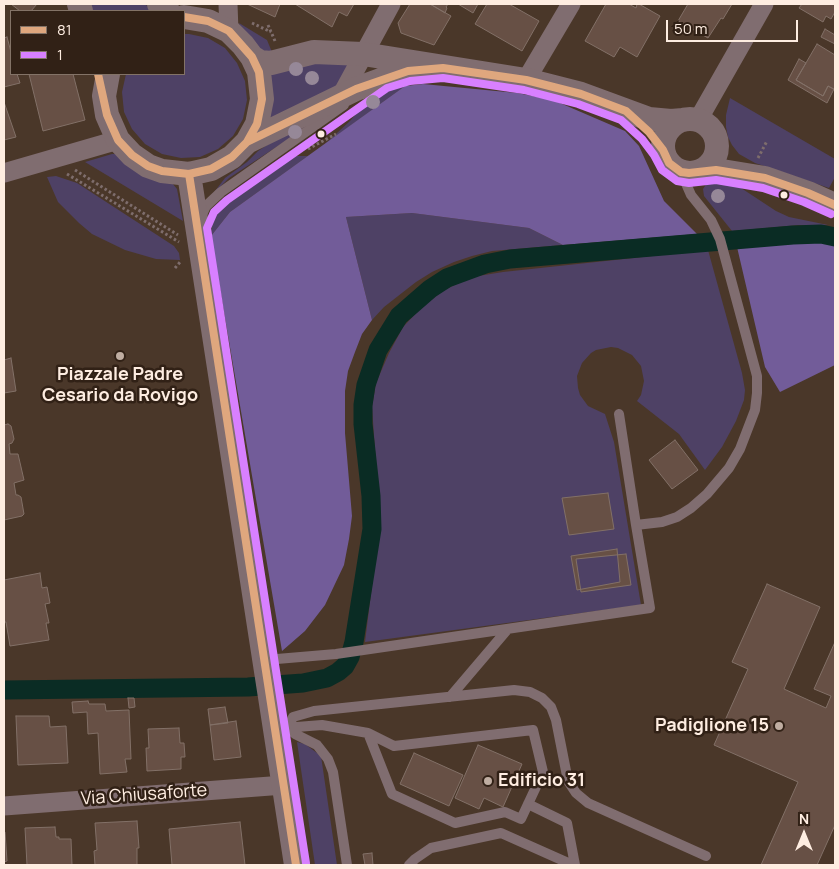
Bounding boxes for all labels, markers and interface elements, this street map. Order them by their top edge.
legend [10,10,185,75]
scale bar [669,10,802,42]
text: 50 m [674,18,708,39]
text: 81 [57,19,72,40]
text: 1 [57,44,63,65]
unlabelled marker [316,129,326,139]
unlabelled marker [779,190,789,200]
marker: Piazzale Padre Cesario da Rovigo [114,350,126,362]
place label: Piazzale Padre Cesario da Rovigo [42,364,198,406]
place label: Padiglione 15 [655,715,769,737]
marker: Padiglione 15 [773,720,785,732]
place label: Edificio 31 [498,770,585,792]
marker: Edificio 31 [482,775,494,787]
street label: Via Chiusaforte [80,780,208,810]
north arrow [779,809,829,859]
text: N [799,809,809,828]

